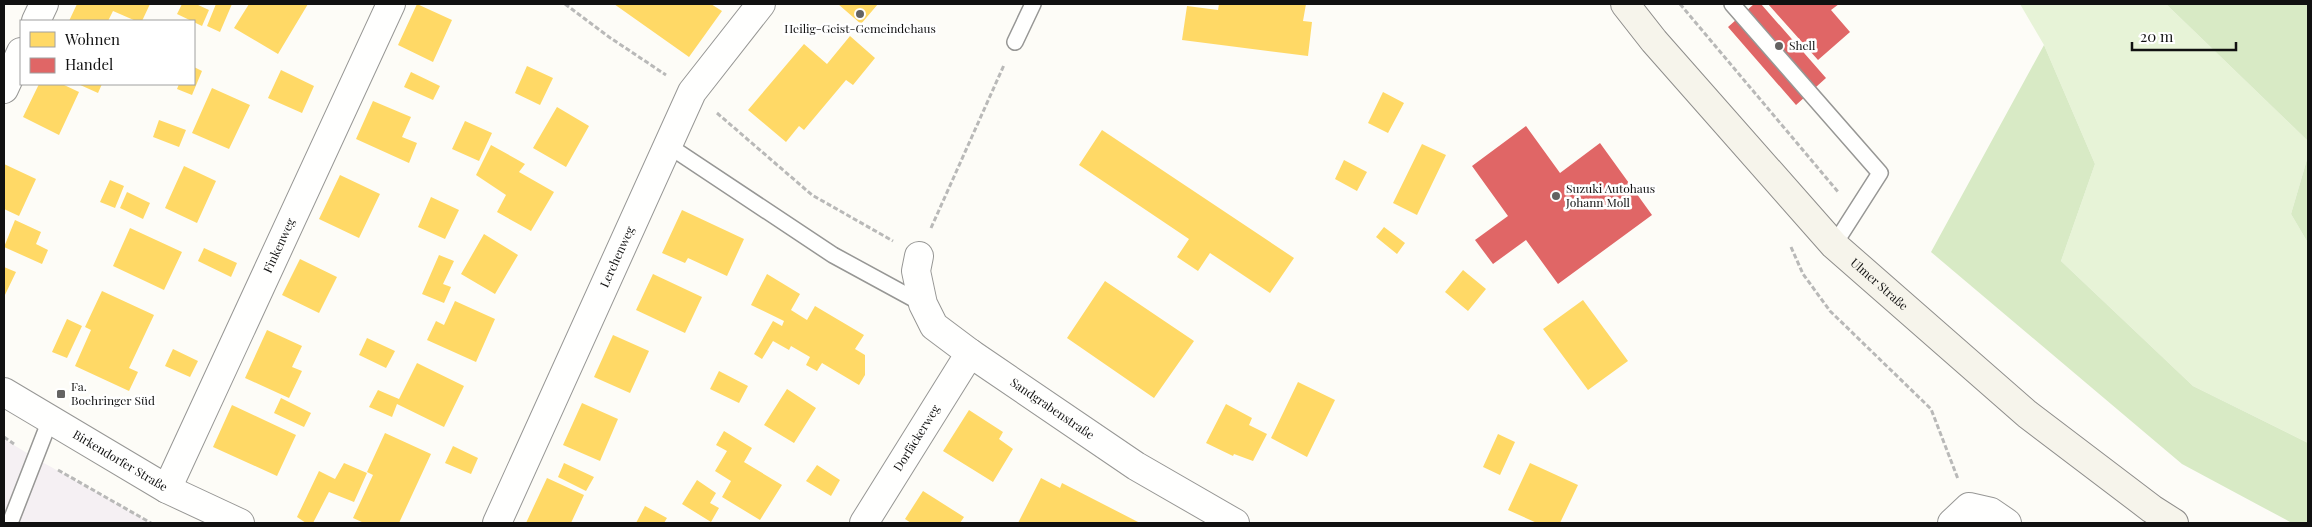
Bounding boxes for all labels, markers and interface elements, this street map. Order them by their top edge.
marker: Heilig-Geist-Gemeindehaus [854,8,866,20]
legend [20,20,195,85]
place label: Heilig-Geist-Gemeindehaus [784,20,936,36]
scale bar [2132,20,2236,52]
text: 20 m [2140,26,2174,46]
text: Wohnen [64,29,120,49]
place label: Shell [1789,37,1816,53]
marker: Shell [1773,40,1785,52]
text: Handel [65,54,113,74]
place label: Suzuki Autohaus Johann Moll [1565,180,1655,210]
marker: Suzuki Autohaus Johann Moll [1550,190,1562,202]
street label: Finkenweg [259,215,298,275]
street label: Lerchenweg [596,223,638,290]
street label: Ulmer Straße [1848,254,1912,313]
street label: Sandgrabenstraße [1008,374,1098,442]
place label: Fa. Boehringer Süd [71,378,155,408]
marker: Fa. Boehringer Süd [55,388,67,400]
street label: Dorfäckerweg [889,401,943,474]
street label: Birkendorfer Straße [70,426,171,495]

